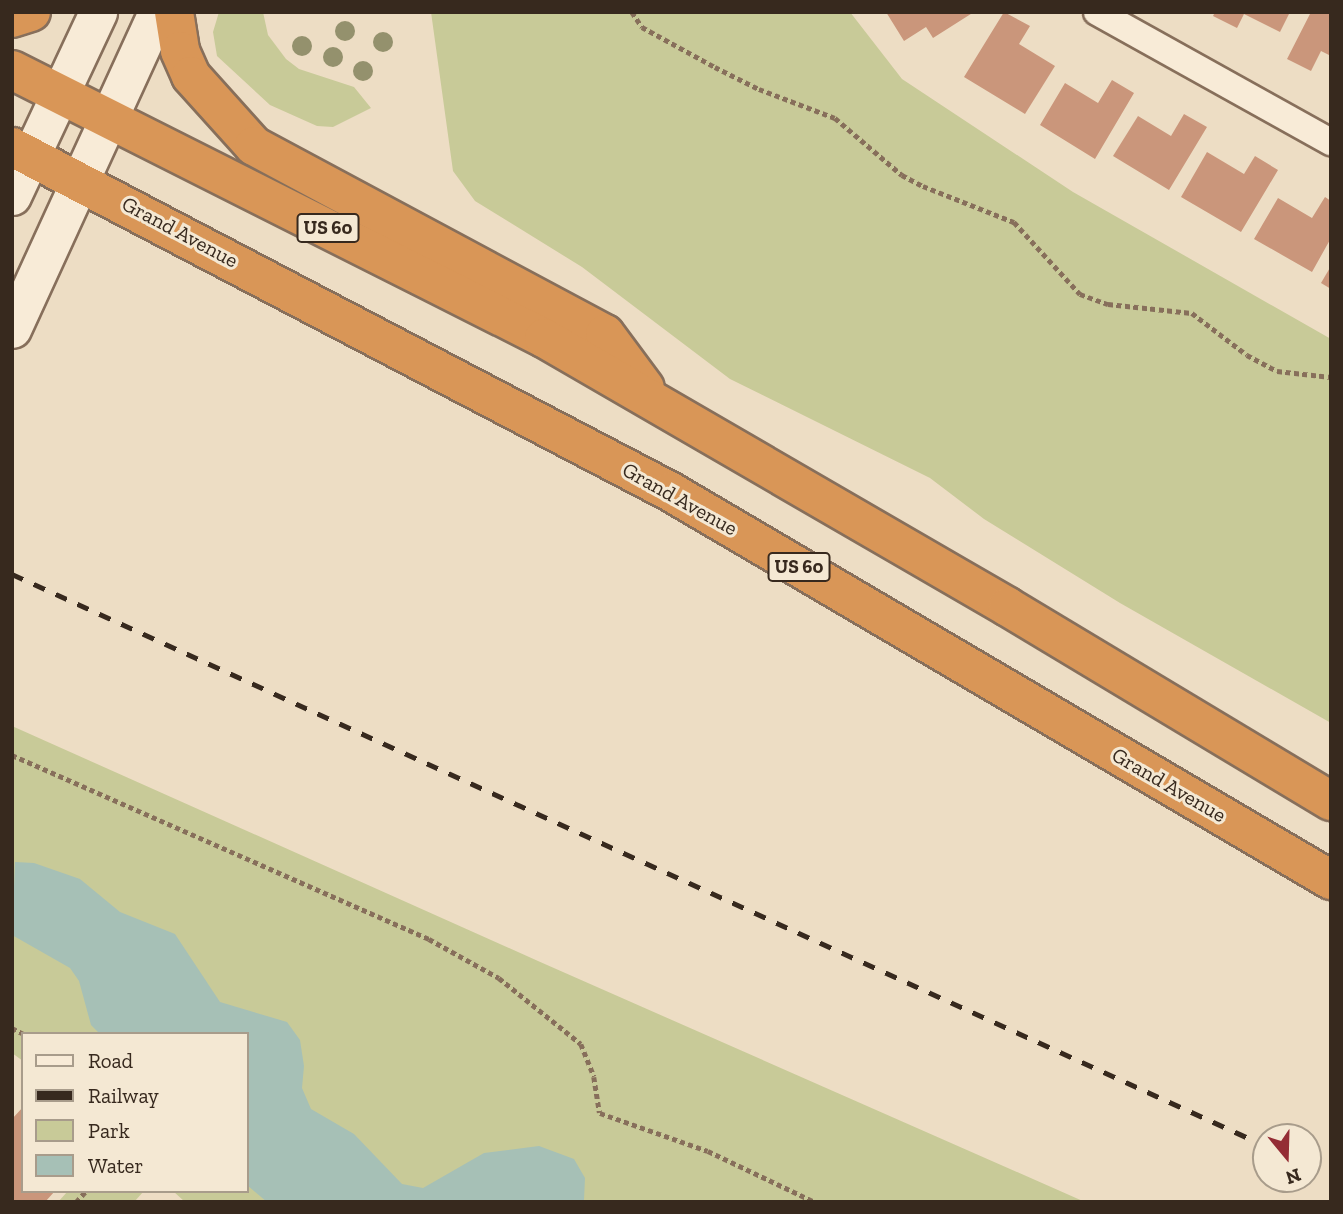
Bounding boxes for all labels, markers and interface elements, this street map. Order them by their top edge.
street label: Grand Avenue [117,191,243,273]
road number: US 60 [296,212,360,244]
street label: Grand Avenue [618,457,742,541]
road number: US 60 [768,552,830,582]
street label: Grand Avenue [1107,742,1231,828]
legend [21,1032,248,1193]
text: Road [88,1048,133,1073]
text: Railway [88,1083,159,1108]
text: Park [88,1118,130,1143]
north arrow [1252,1123,1322,1193]
text: Water [88,1153,143,1178]
text: N [1283,1163,1304,1190]

